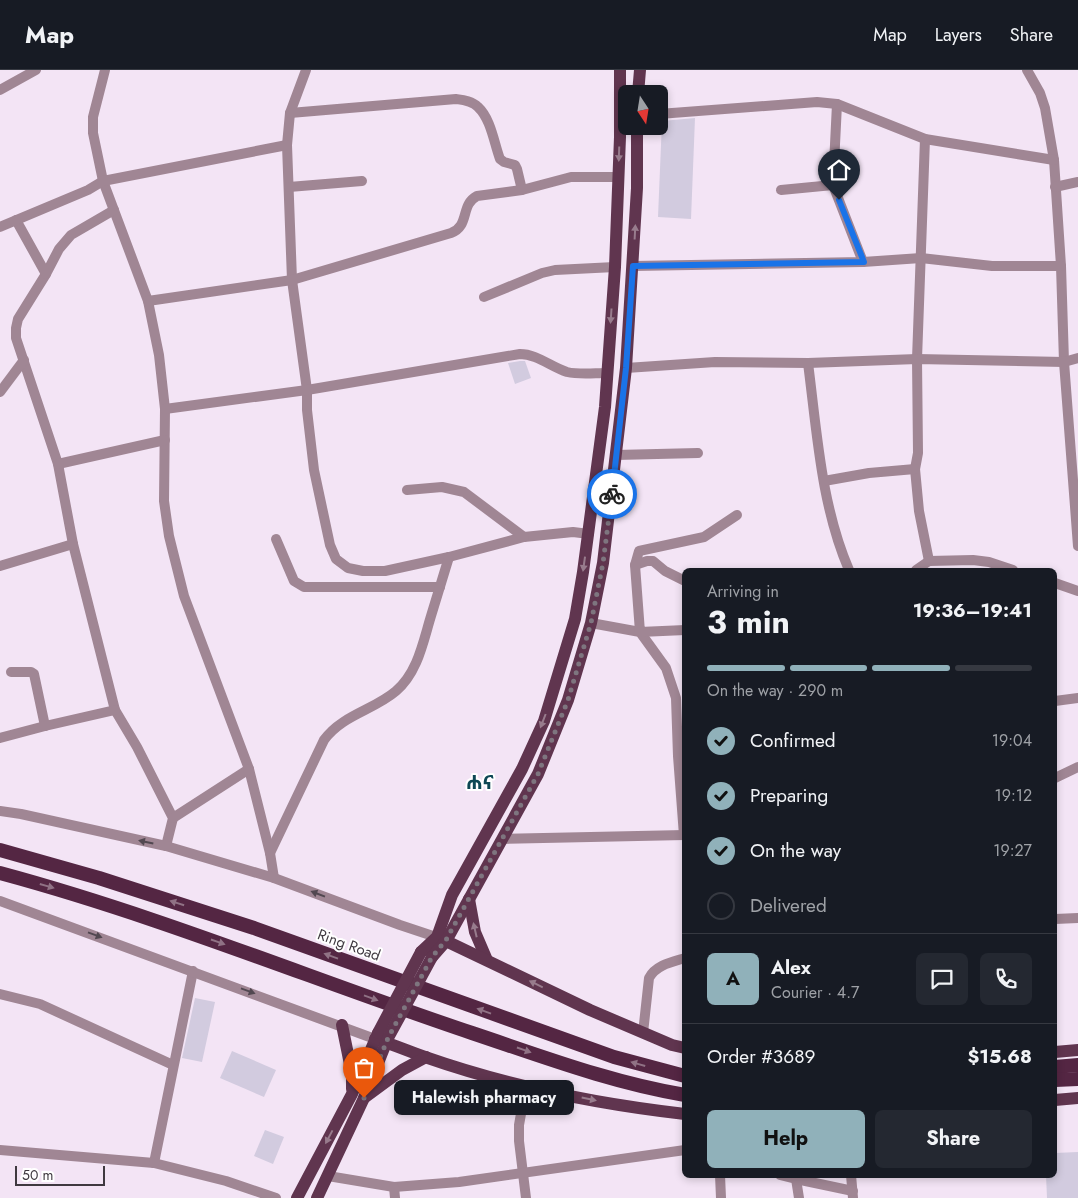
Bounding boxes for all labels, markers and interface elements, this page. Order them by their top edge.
text: Map [25,17,74,52]
text: Map [873,22,907,48]
text: Layers [935,22,982,48]
text: Share [1010,22,1053,48]
north arrow [618,85,668,135]
map controls [618,85,668,135]
one-way arrow [615,146,623,162]
pin [818,149,860,200]
icon: home [825,156,853,184]
one-way arrow [632,224,640,240]
one-way arrow [607,308,615,324]
courier [587,469,637,519]
icon: bike [598,480,626,508]
one-way arrow [580,557,588,573]
text: Arriving in [707,580,779,603]
text: 19:36–19:41 [913,597,1032,624]
text: 3 min [707,599,790,645]
text: On the way · 290 m [707,679,843,702]
one-way arrow [539,714,547,729]
icon: check [707,727,735,755]
text: Confirmed [750,727,836,754]
text: 19:04 [992,729,1032,752]
district label: ሐና [466,768,494,797]
icon: check [707,782,735,810]
text: Preparing [750,782,828,809]
text: 19:12 [994,784,1032,807]
icon: check [707,837,735,865]
text: On the way [750,837,841,864]
one-way arrow [138,838,153,846]
text: 19:27 [993,839,1032,862]
one-way arrow [40,882,55,890]
one-way arrow [310,890,325,897]
text: Delivered [750,892,827,919]
one-way arrow [170,899,185,907]
street label: Ring Road [314,923,384,967]
one-way arrow [471,923,479,938]
one-way arrow [88,931,103,939]
one-way arrow [211,938,226,946]
one-way arrow [323,952,338,960]
button: chat [916,953,968,1005]
button: phone [980,953,1032,1005]
text: Alex [771,954,811,981]
text: A [726,965,740,992]
one-way arrow [529,980,543,988]
text: Courier · 4.7 [771,981,859,1004]
one-way arrow [241,987,256,995]
one-way arrow [363,995,378,1002]
one-way arrow [477,1007,492,1014]
text: Order #3689 [707,1043,816,1070]
text: $15.68 [968,1043,1032,1070]
pin [343,1047,385,1098]
one-way arrow [517,1047,532,1055]
icon: bag [350,1054,378,1082]
one-way arrow [630,1059,645,1067]
callout: Halewish pharmacy [394,1080,574,1116]
text: Halewish pharmacy [412,1086,556,1109]
one-way arrow [582,1095,597,1103]
button: Help [707,1110,865,1168]
button: Share [875,1110,1032,1168]
one-way arrow [325,1130,333,1144]
scale bar [15,1163,105,1186]
text: 50 m [22,1165,53,1185]

